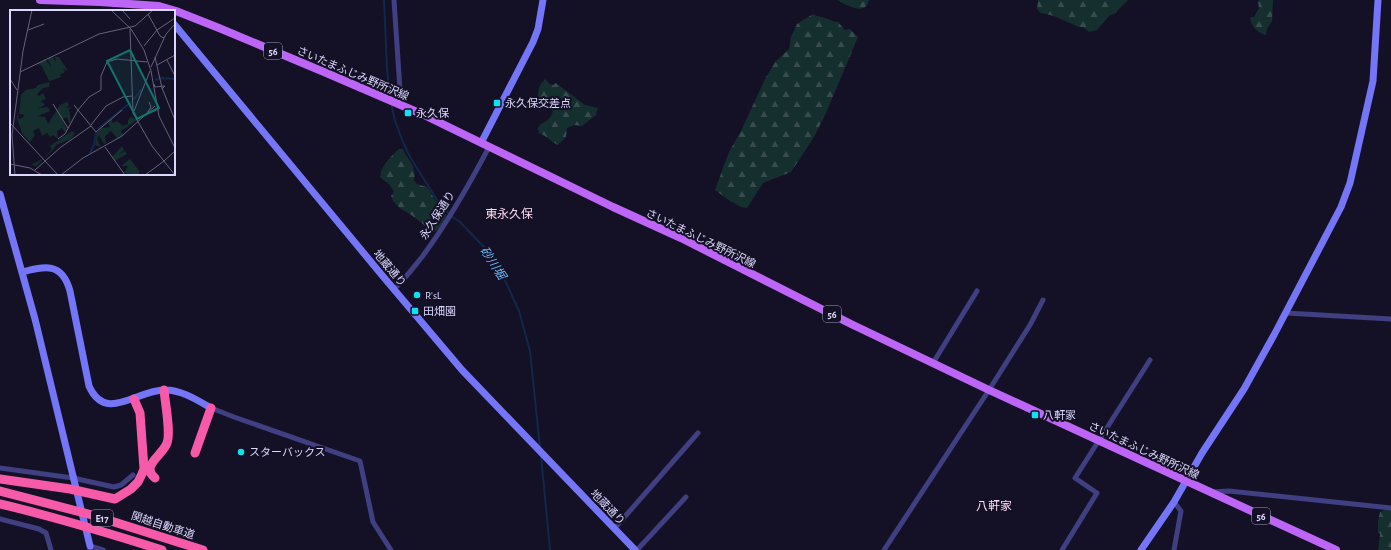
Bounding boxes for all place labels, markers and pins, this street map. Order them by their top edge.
place label: 永久保交差点 [505,97,571,109]
marker: 永久保交差点 [492,98,502,108]
place label: 永久保 [416,107,450,119]
marker: 永久保 [403,108,413,118]
marker: R'sL [412,290,422,300]
place label: R'sL [425,290,442,301]
marker: 田畑園 [410,306,420,316]
place label: 田畑園 [423,306,456,317]
marker: 八軒家 [1030,410,1040,420]
place label: 八軒家 [1043,410,1076,421]
place label: スターバックス [249,446,326,458]
marker: スターバックス [236,447,246,457]

